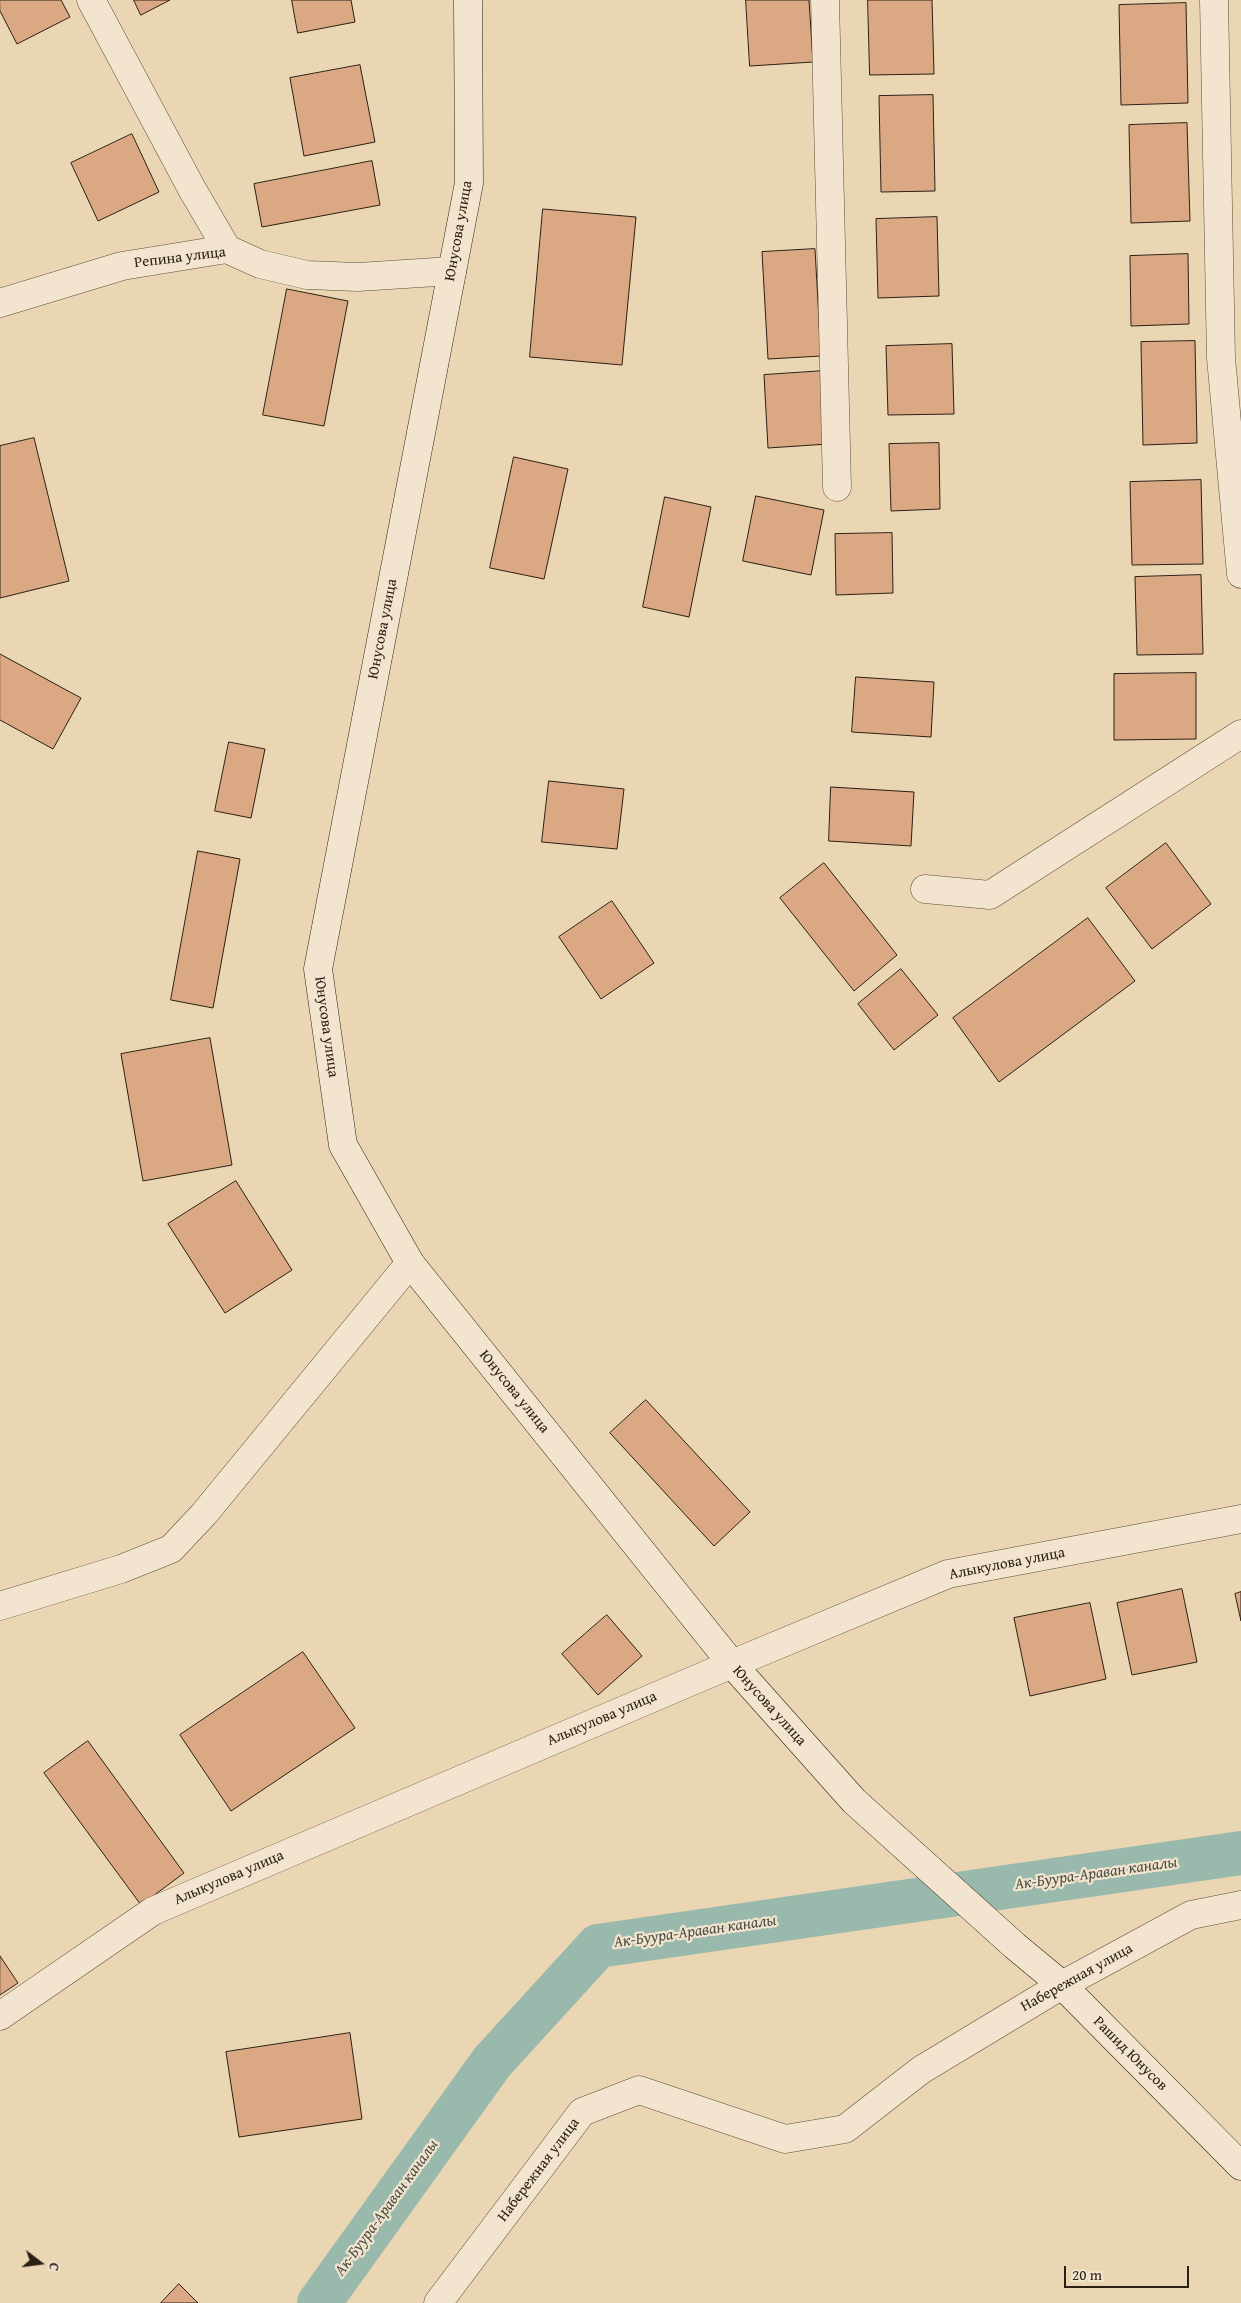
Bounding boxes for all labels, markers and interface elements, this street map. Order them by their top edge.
street label: Юнусова улица [441,179,477,283]
street label: Репина улица [133,243,227,273]
street label: Юнусова улица [364,577,402,681]
street label: Юнусова улица [310,975,342,1079]
street label: Юнусова улица [475,1347,553,1437]
street label: Алыкулова улица [948,1544,1066,1584]
street label: Юнусова улица [728,1662,810,1750]
street label: Алыкулова улица [544,1688,660,1750]
street label: Алыкулова улица [171,1847,287,1909]
water label: Ак-Буура-Араван каналы [1013,1853,1179,1895]
water label: Ак-Буура-Араван каналы [612,1911,778,1953]
street label: Набережная улица [1018,1940,1136,2016]
street label: Рашид Юнусов [1089,2013,1171,2095]
street label: Набережная улица [494,2115,584,2225]
water label: Ак-Буура-Араван каналы [331,2136,443,2280]
north arrow [15,2238,65,2288]
scale bar [1066,2256,1191,2288]
text: С [44,2260,65,2273]
text: 20 m [1072,2264,1102,2285]

